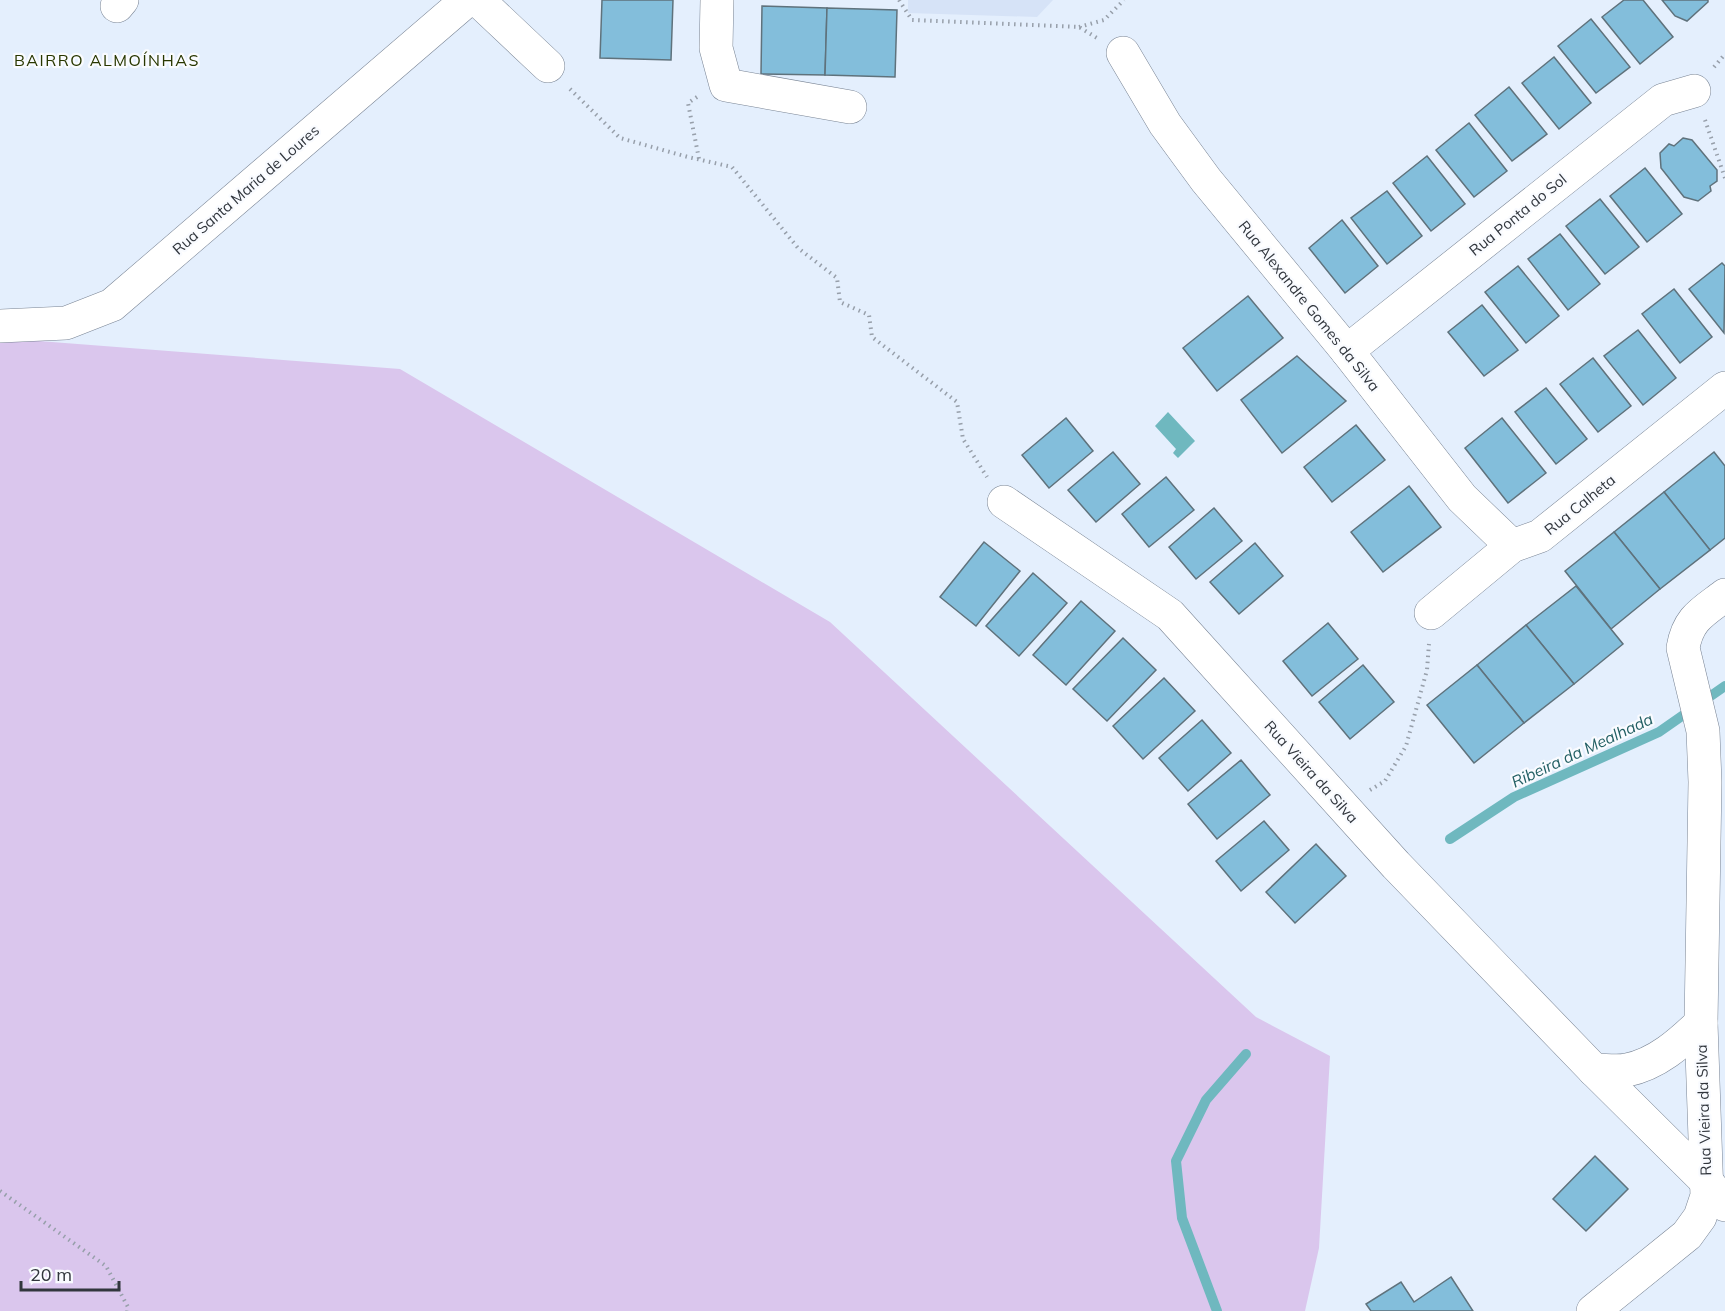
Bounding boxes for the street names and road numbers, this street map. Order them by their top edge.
street label: Rua Santa Maria de Loures [168,121,323,259]
street label: Rua Ponta do Sol [1465,170,1570,260]
street label: Rua Alexandre Gomes da Silva [1235,216,1384,395]
street label: Rua Calheta [1540,470,1619,539]
street label: Rua Vieira da Silva [1260,717,1362,827]
street label: Rua Vieira da Silva [1692,1044,1715,1176]

